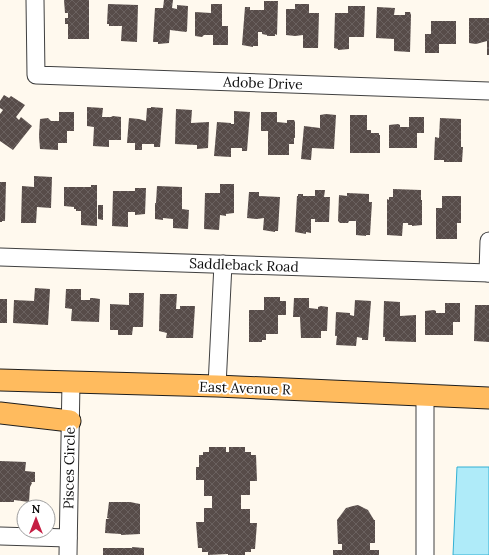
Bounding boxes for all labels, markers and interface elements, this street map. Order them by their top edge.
street label: Adobe Drive [222,73,304,93]
street label: Saddleback Road [189,254,299,276]
street label: East Avenue R [199,377,291,399]
street label: Pisces Circle [59,426,79,509]
north arrow [16,499,56,539]
text: N [32,502,41,516]

